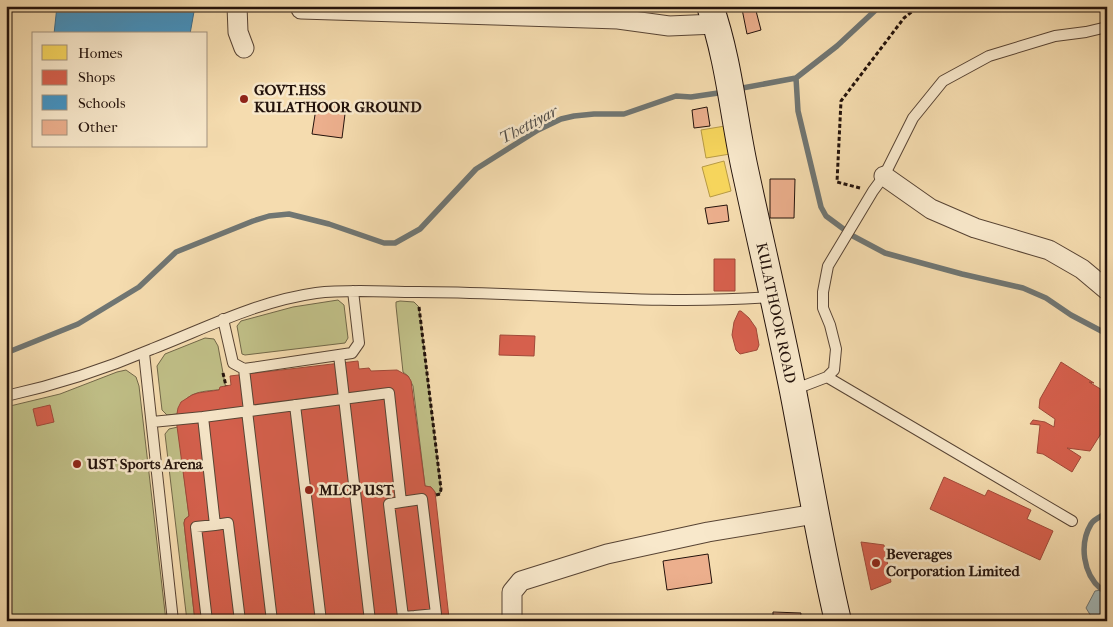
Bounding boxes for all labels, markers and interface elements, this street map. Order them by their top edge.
legend [32,32,208,148]
text: Homes [78,44,123,62]
text: Shops [78,68,116,86]
place label: GOVT.HSS KULATHOOR GROUND [254,81,422,116]
marker: GOVT.HSS KULATHOOR GROUND [238,93,250,105]
text: Schools [78,94,126,112]
water label: Thettiyar [496,100,562,148]
text: Other [78,118,118,136]
street label: KULATHOOR ROAD [752,241,800,385]
place label: UST Sports Arena [86,455,204,473]
marker: UST Sports Arena [71,458,83,470]
place label: MLCP UST [318,481,395,499]
marker: MLCP UST [303,484,315,496]
place label: Beverages Corporation Limited [886,545,1020,580]
marker: Beverages Corporation Limited [870,557,882,569]

